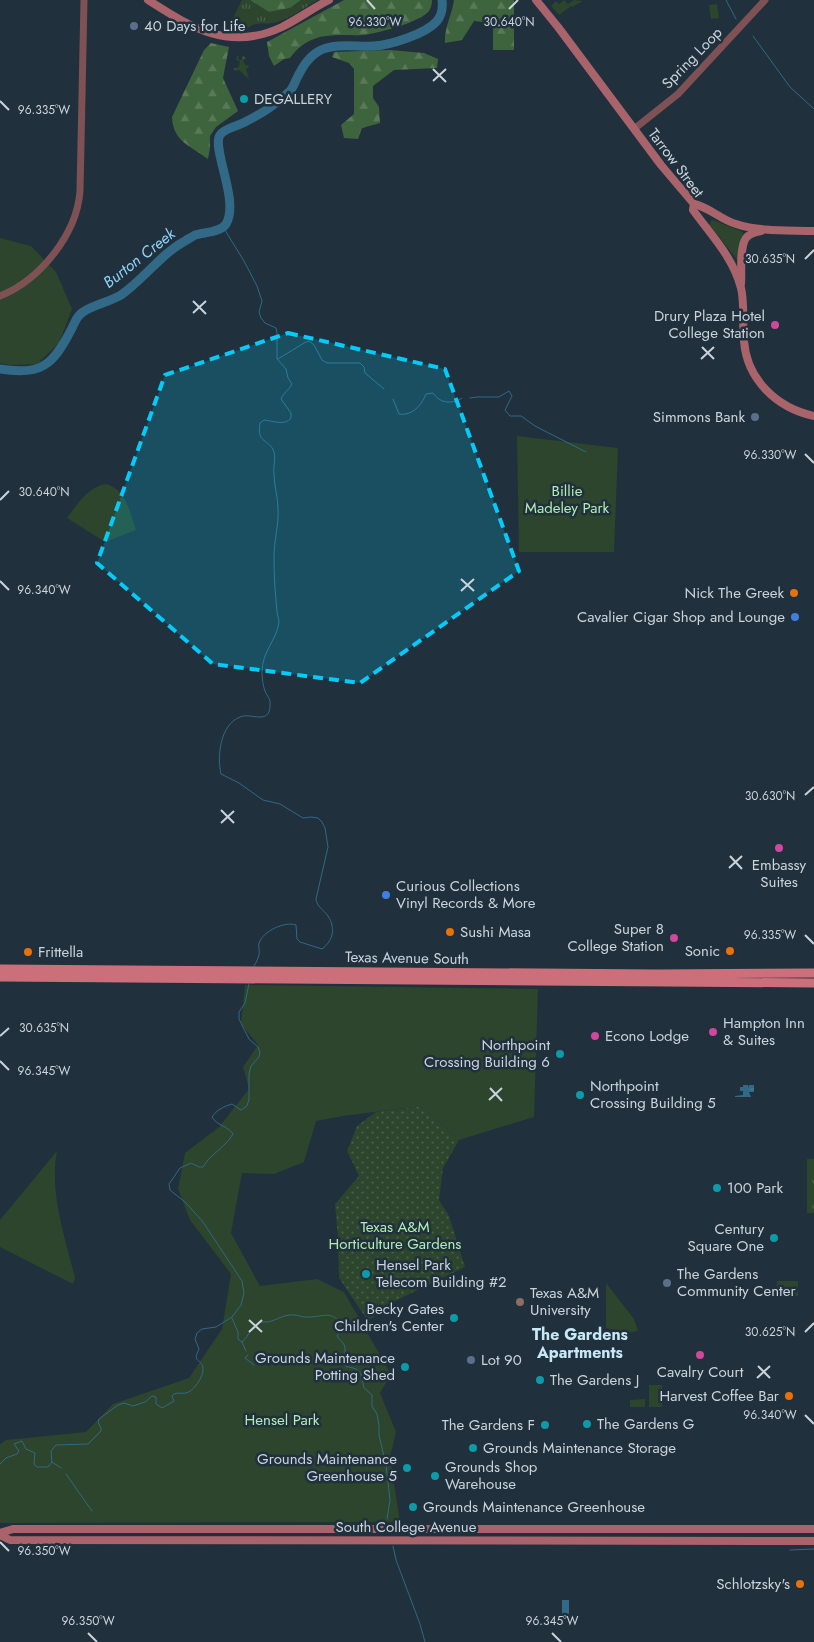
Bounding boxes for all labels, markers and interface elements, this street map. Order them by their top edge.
text: 96.330°W [349,13,402,31]
text: 30.640°N [483,13,535,31]
place label: 40 Days for Life [144,15,246,37]
marker: 40 Days for Life [128,20,140,32]
street label: Spring Loop [657,22,727,94]
place label: DEGALLERY [254,88,333,110]
marker: DEGALLERY [238,93,250,105]
text: 96.335°W [18,101,70,119]
street label: Tarrow Street [643,124,709,202]
water label: Burton Creek [98,222,181,293]
text: 30.635°N [745,250,795,268]
place label: Drury Plaza Hotel College Station [654,305,765,344]
marker: Drury Plaza Hotel College Station [769,319,781,331]
place label: Simmons Bank [653,406,745,428]
marker: Simmons Bank [749,411,761,423]
text: 96.330°W [744,446,797,464]
park label: Billie Madeley Park [525,480,610,519]
text: 30.640°N [18,483,70,501]
text: 96.340°W [17,581,71,599]
place label: Nick The Greek [685,582,784,604]
marker: Nick The Greek [788,587,800,599]
place label: Cavalier Cigar Shop and Lounge [577,606,785,628]
marker: Cavalier Cigar Shop and Lounge [789,611,801,623]
text: 30.630°N [745,787,795,805]
marker: Embassy Suites [773,842,785,854]
place label: Embassy Suites [752,854,807,893]
place label: Curious Collections Vinyl Records & More [396,875,536,914]
marker: Curious Collections Vinyl Records & More [380,889,392,901]
place label: Super 8 College Station [568,918,664,957]
place label: Sushi Masa [460,921,531,943]
marker: Sushi Masa [444,926,456,938]
text: 96.335°W [744,926,796,944]
marker: Super 8 College Station [668,932,680,944]
place label: Sonic [685,940,720,962]
place label: Frittella [38,941,83,963]
marker: Sonic [724,945,736,957]
marker: Frittella [22,946,34,958]
street label: Texas Avenue South [345,946,469,970]
place label: Hampton Inn & Suites [723,1012,805,1051]
text: 30.635°N [19,1019,69,1037]
place label: Econo Lodge [605,1025,689,1047]
marker: Hampton Inn & Suites [707,1026,719,1038]
marker: Econo Lodge [589,1030,601,1042]
place label: Northpoint Crossing Building 6 [424,1034,550,1073]
marker: Northpoint Crossing Building 6 [554,1048,566,1060]
text: 96.345°W [18,1062,71,1080]
place label: Northpoint Crossing Building 5 [590,1075,716,1114]
marker: Northpoint Crossing Building 5 [574,1089,586,1101]
place label: 100 Park [727,1177,783,1199]
marker: 100 Park [711,1182,723,1194]
park label: Texas A&M Horticulture Gardens [329,1216,461,1255]
place label: Century Square One [688,1218,764,1257]
marker: Century Square One [768,1232,780,1244]
place label: Hensel Park Telecom Building #2 [376,1254,507,1293]
place label: The Gardens Community Center [677,1263,796,1302]
marker: Hensel Park Telecom Building #2 [360,1268,372,1280]
marker: The Gardens Community Center [661,1277,673,1289]
place label: Texas A&M University [530,1282,599,1321]
marker: Texas A&M University [514,1296,526,1308]
place label: Becky Gates Children's Center [334,1298,445,1337]
marker: Becky Gates Children's Center [448,1312,460,1324]
district label: The Gardens Apartments [532,1323,628,1364]
text: 30.625°N [745,1323,795,1341]
place label: Grounds Maintenance Potting Shed [255,1347,395,1386]
place label: Lot 90 [481,1349,522,1371]
marker: Cavalry Court [694,1349,706,1361]
marker: Lot 90 [465,1354,477,1366]
marker: Grounds Maintenance Potting Shed [399,1361,411,1373]
place label: Cavalry Court [657,1361,744,1383]
place label: The Gardens J [550,1369,639,1391]
marker: The Gardens J [534,1374,546,1386]
place label: Harvest Coffee Bar [659,1385,780,1407]
marker: Harvest Coffee Bar [783,1390,795,1402]
text: 96.340°W [743,1406,797,1424]
park label: Hensel Park [245,1409,320,1431]
place label: The Gardens G [597,1413,694,1435]
place label: The Gardens F [442,1414,535,1436]
marker: The Gardens G [581,1418,593,1430]
marker: The Gardens F [539,1419,551,1431]
place label: Grounds Maintenance Storage [483,1437,676,1459]
marker: Grounds Maintenance Storage [467,1442,479,1454]
place label: Grounds Maintenance Greenhouse 5 [257,1448,397,1487]
place label: Grounds Shop Warehouse [445,1456,538,1495]
marker: Grounds Maintenance Greenhouse 5 [401,1462,413,1474]
marker: Grounds Shop Warehouse [429,1470,441,1482]
place label: Grounds Maintenance Greenhouse [423,1496,645,1518]
marker: Grounds Maintenance Greenhouse [407,1501,419,1513]
street label: South College Avenue [336,1516,477,1538]
text: 96.350°W [17,1542,71,1560]
place label: Schlotzsky's [716,1573,790,1595]
marker: Schlotzsky's [794,1578,806,1590]
text: 96.350°W [61,1612,115,1630]
text: 96.345°W [526,1612,579,1630]

